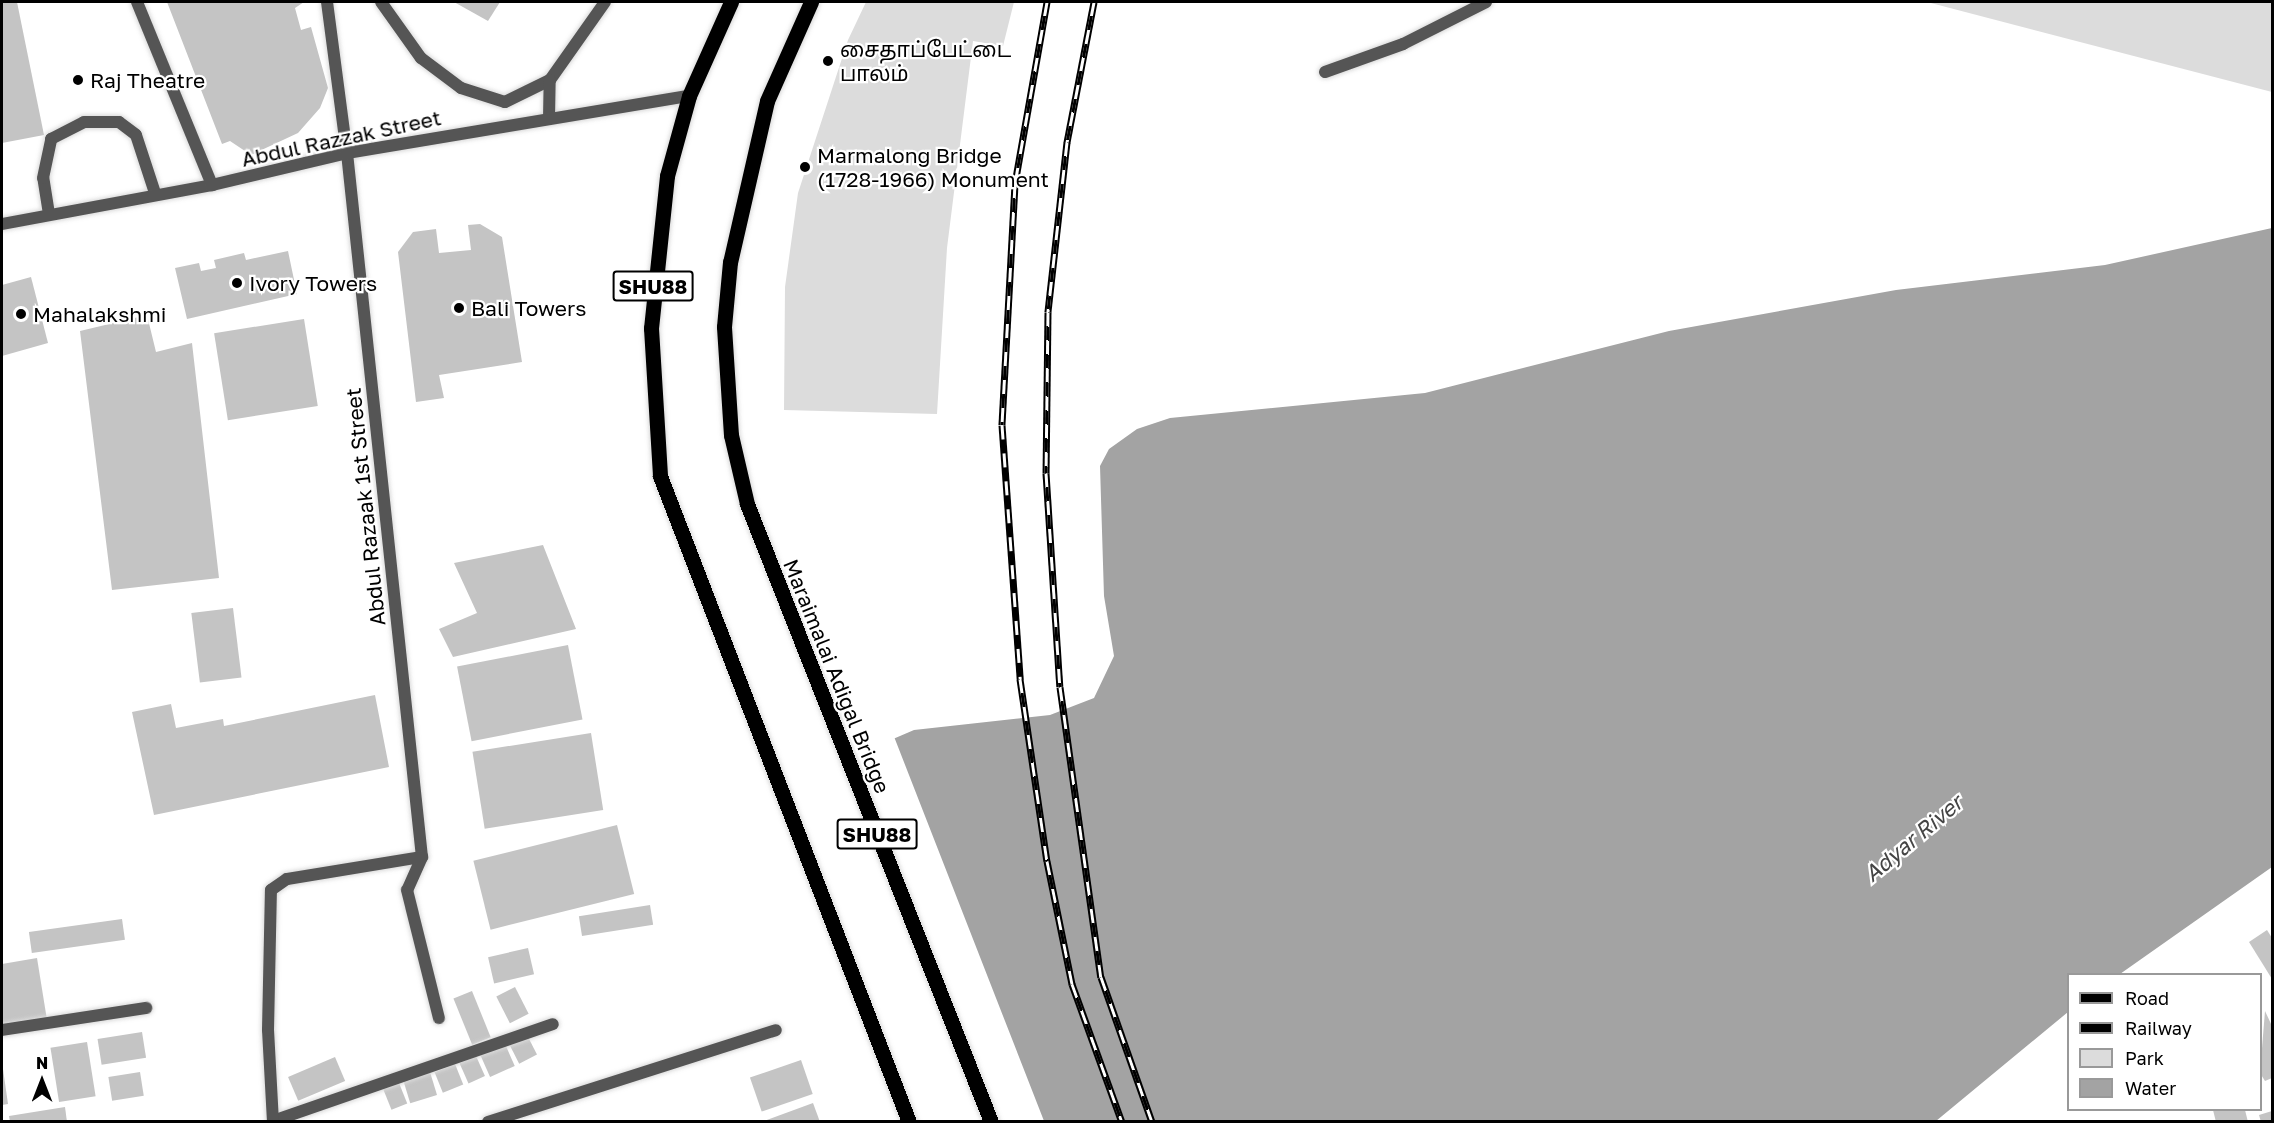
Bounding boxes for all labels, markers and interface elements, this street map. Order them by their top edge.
place label: சைதாப்பேட்டை பாலம் [840,36,1011,86]
marker: சைதாப்பேட்டை பாலம் [821,54,835,68]
place label: Raj Theatre [90,67,205,93]
marker: Raj Theatre [71,73,85,87]
street label: Abdul Razzak Street [239,105,443,171]
place label: Marmalong Bridge (1728-1966) Monument [817,142,1049,192]
marker: Marmalong Bridge (1728-1966) Monument [798,160,812,174]
road number: SHU88 [612,269,694,303]
place label: Ivory Towers [249,270,377,296]
marker: Ivory Towers [230,276,244,290]
place label: Bali Towers [471,295,586,321]
place label: Mahalakshmi [33,301,166,327]
marker: Bali Towers [452,301,466,315]
marker: Mahalakshmi [14,307,28,321]
street label: Abdul Razaak 1st Street [340,387,390,627]
street label: Maraimalai Adigal Bridge [778,555,896,797]
water label: Adyar River [1858,789,1968,887]
road number: SHU88 [836,817,918,851]
legend [2067,973,2262,1111]
text: Road [2125,987,2169,1009]
text: Railway [2125,1017,2192,1039]
text: Park [2125,1047,2164,1069]
north arrow [12,1051,72,1111]
text: N [36,1053,48,1073]
text: Water [2125,1077,2176,1099]

